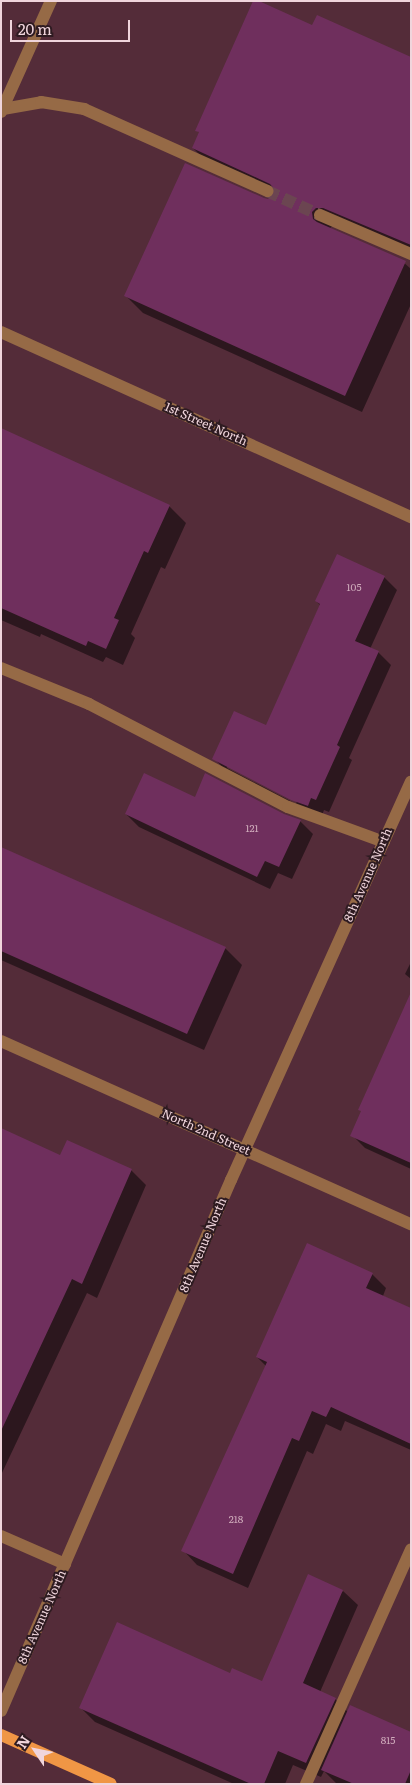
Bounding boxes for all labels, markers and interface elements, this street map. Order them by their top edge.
scale bar [12,10,132,42]
text: 20 m [18,17,52,40]
street label: 1st Street North [162,399,250,449]
house number: 105 [347,581,361,593]
house number: 121 [245,822,259,834]
street label: 8th Avenue North [341,826,395,924]
street label: North 2nd Street [160,1106,252,1158]
street label: 8th Avenue North [177,1196,229,1294]
house number: 218 [229,1513,243,1525]
street label: 8th Avenue North [15,1568,69,1666]
north arrow [10,1725,60,1775]
text: N [11,1731,34,1752]
house number: 815 [381,1734,395,1746]

